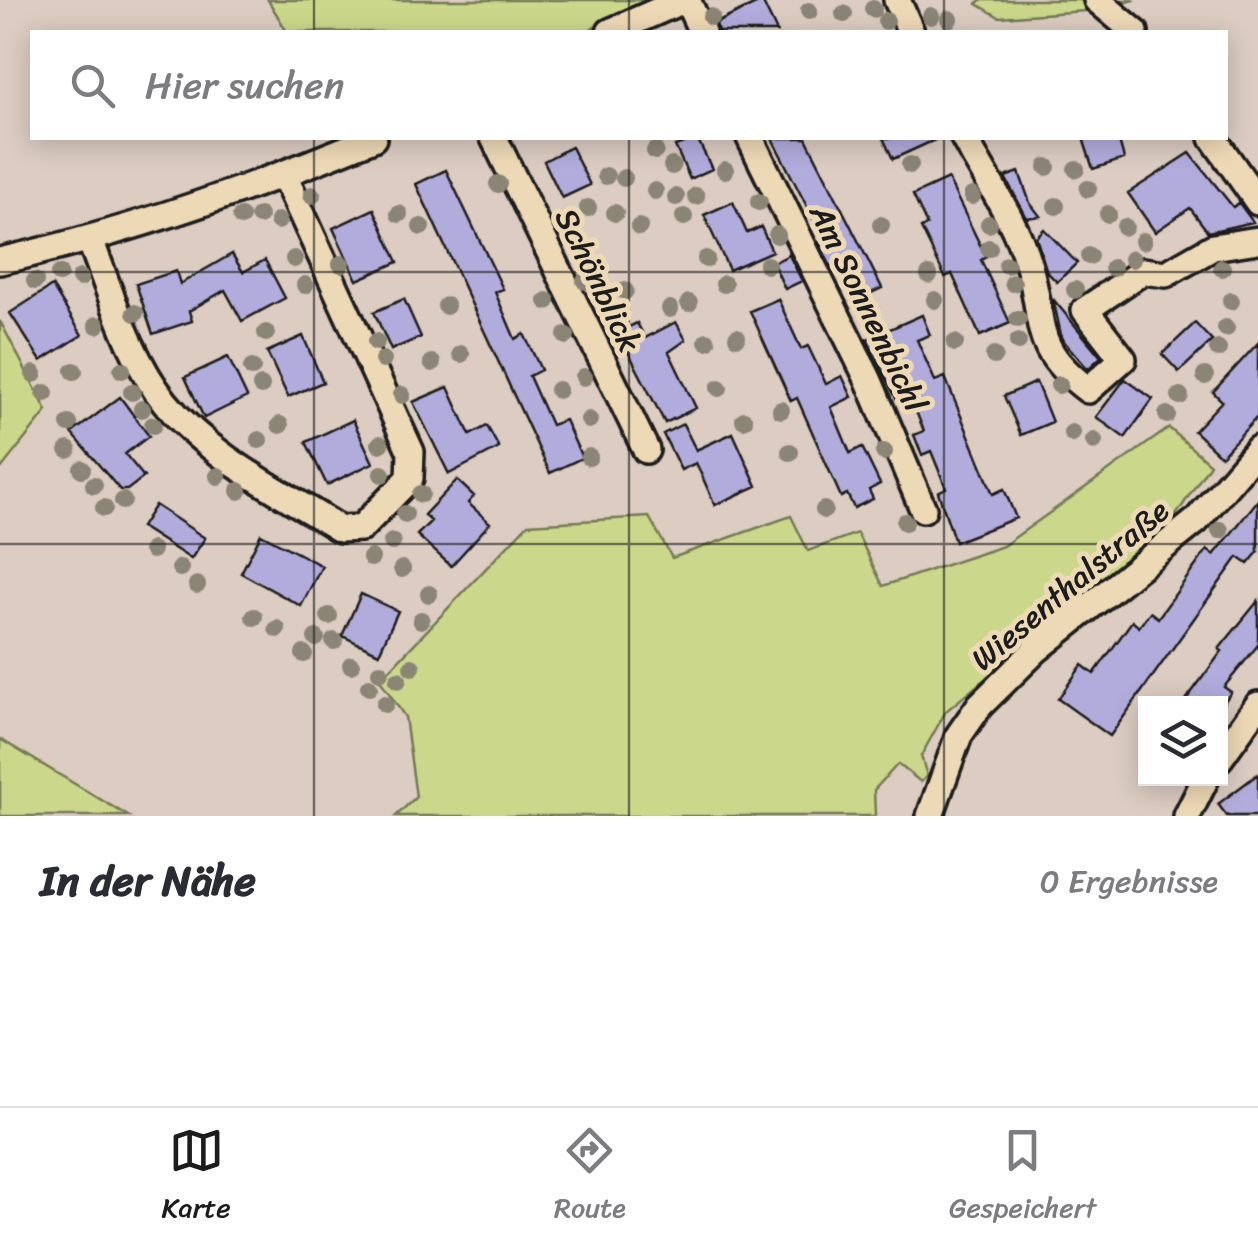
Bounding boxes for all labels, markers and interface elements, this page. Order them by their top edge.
search box [30,30,1228,140]
text: Hier suchen [145,52,344,119]
icon: search [65,58,120,113]
street label: Am Sonnenbichl [792,193,944,423]
street label: Schönblick [538,198,658,363]
street label: Wiesenthalstraße [957,484,1183,686]
map controls [1138,696,1228,786]
button: layers [1138,696,1228,786]
text: In der Nähe [40,844,256,918]
text: 0 Ergebnisse [1040,853,1218,910]
tab: Karte [162,1123,231,1232]
tab: Route [554,1123,626,1232]
tab: Gespeichert [949,1123,1096,1232]

